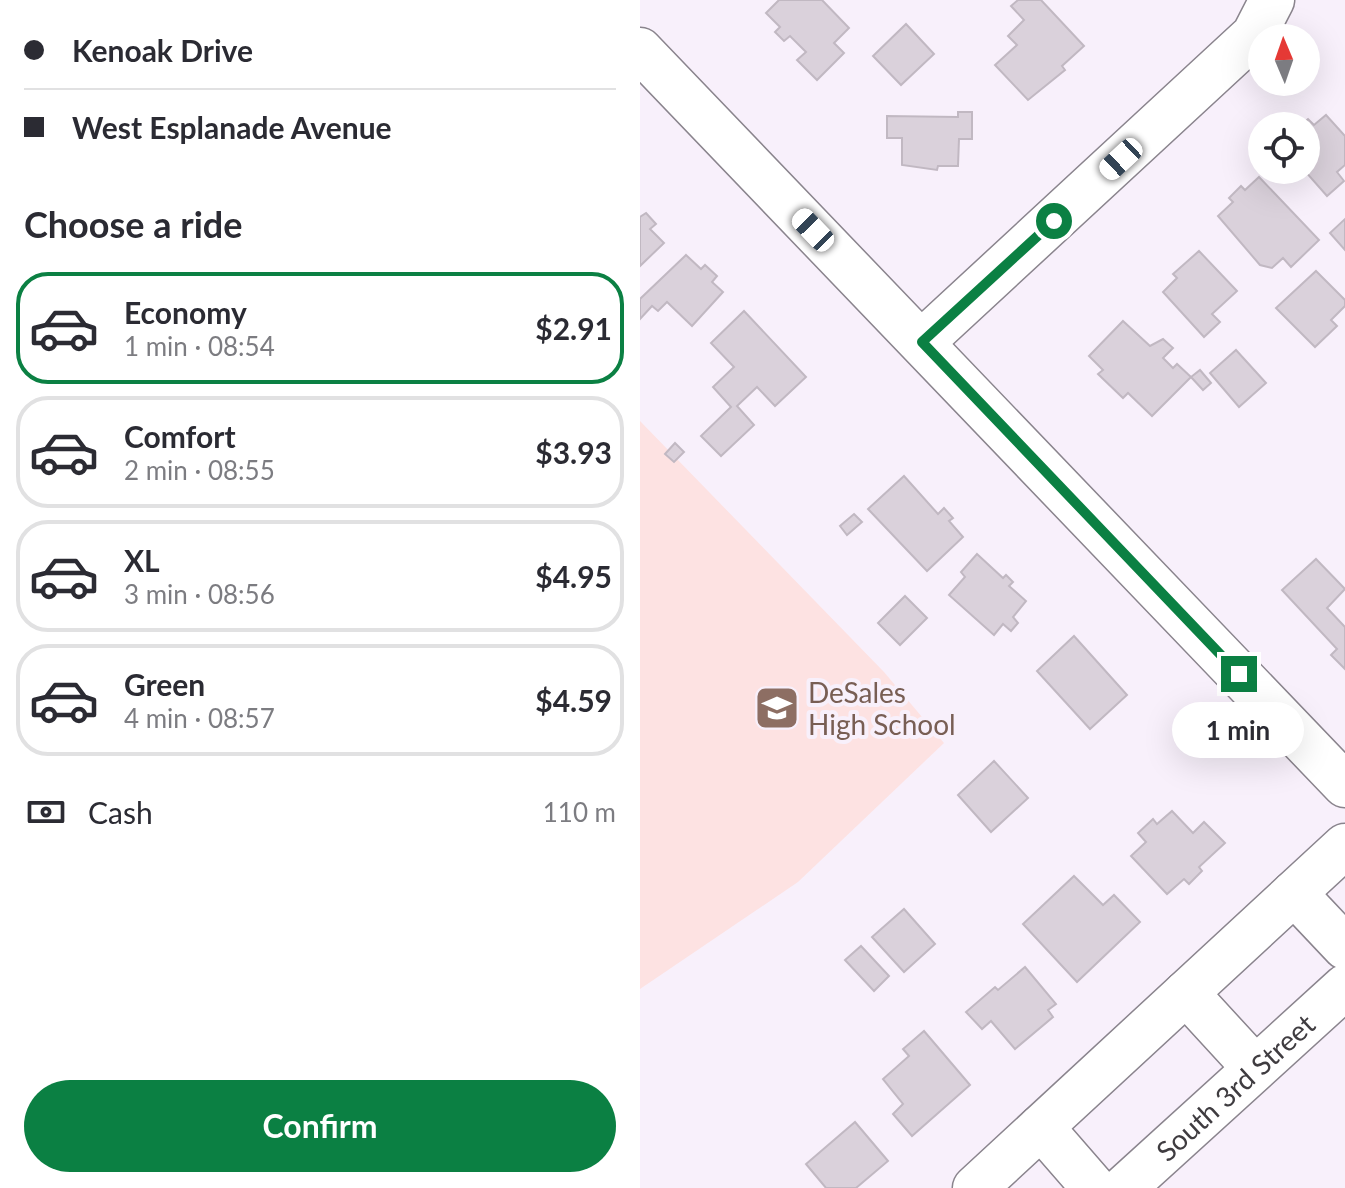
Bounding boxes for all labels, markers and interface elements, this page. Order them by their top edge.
north arrow [1248,24,1320,96]
map controls [1248,24,1320,184]
text: Kenoak Drive [72,32,253,68]
text: West Esplanade Avenue [72,109,392,145]
button: locate [1248,112,1320,184]
car [1095,134,1147,184]
text: Choose a ride [24,202,243,246]
route start [1036,203,1072,239]
car [788,204,838,256]
icon: car [28,292,100,364]
text: Economy [124,294,247,330]
text: $2.91 [535,310,612,346]
text: 1 min · 08:54 [124,330,275,362]
icon: car [28,416,100,488]
text: Comfort [124,418,236,454]
text: $3.93 [535,434,612,470]
text: 2 min · 08:55 [124,454,275,486]
icon: car [28,540,100,612]
text: XL [124,542,160,578]
text: $4.95 [535,558,612,594]
text: 3 min · 08:56 [124,578,275,610]
route end [1221,656,1257,692]
icon: car [28,664,100,736]
text: Green [124,666,205,702]
place label: DeSales High School [808,675,956,741]
text: $4.59 [535,682,612,718]
school or university icon: DeSales High School [753,684,801,732]
text: 4 min · 08:57 [124,702,275,734]
callout: 1 min [1173,702,1305,758]
text: 1 min [1206,714,1270,746]
icon: cash [24,790,68,834]
text: Cash [88,794,153,830]
text: 110 m [543,796,616,828]
street label: South 3rd Street [1149,1007,1321,1168]
button: Confirm [24,1080,616,1172]

